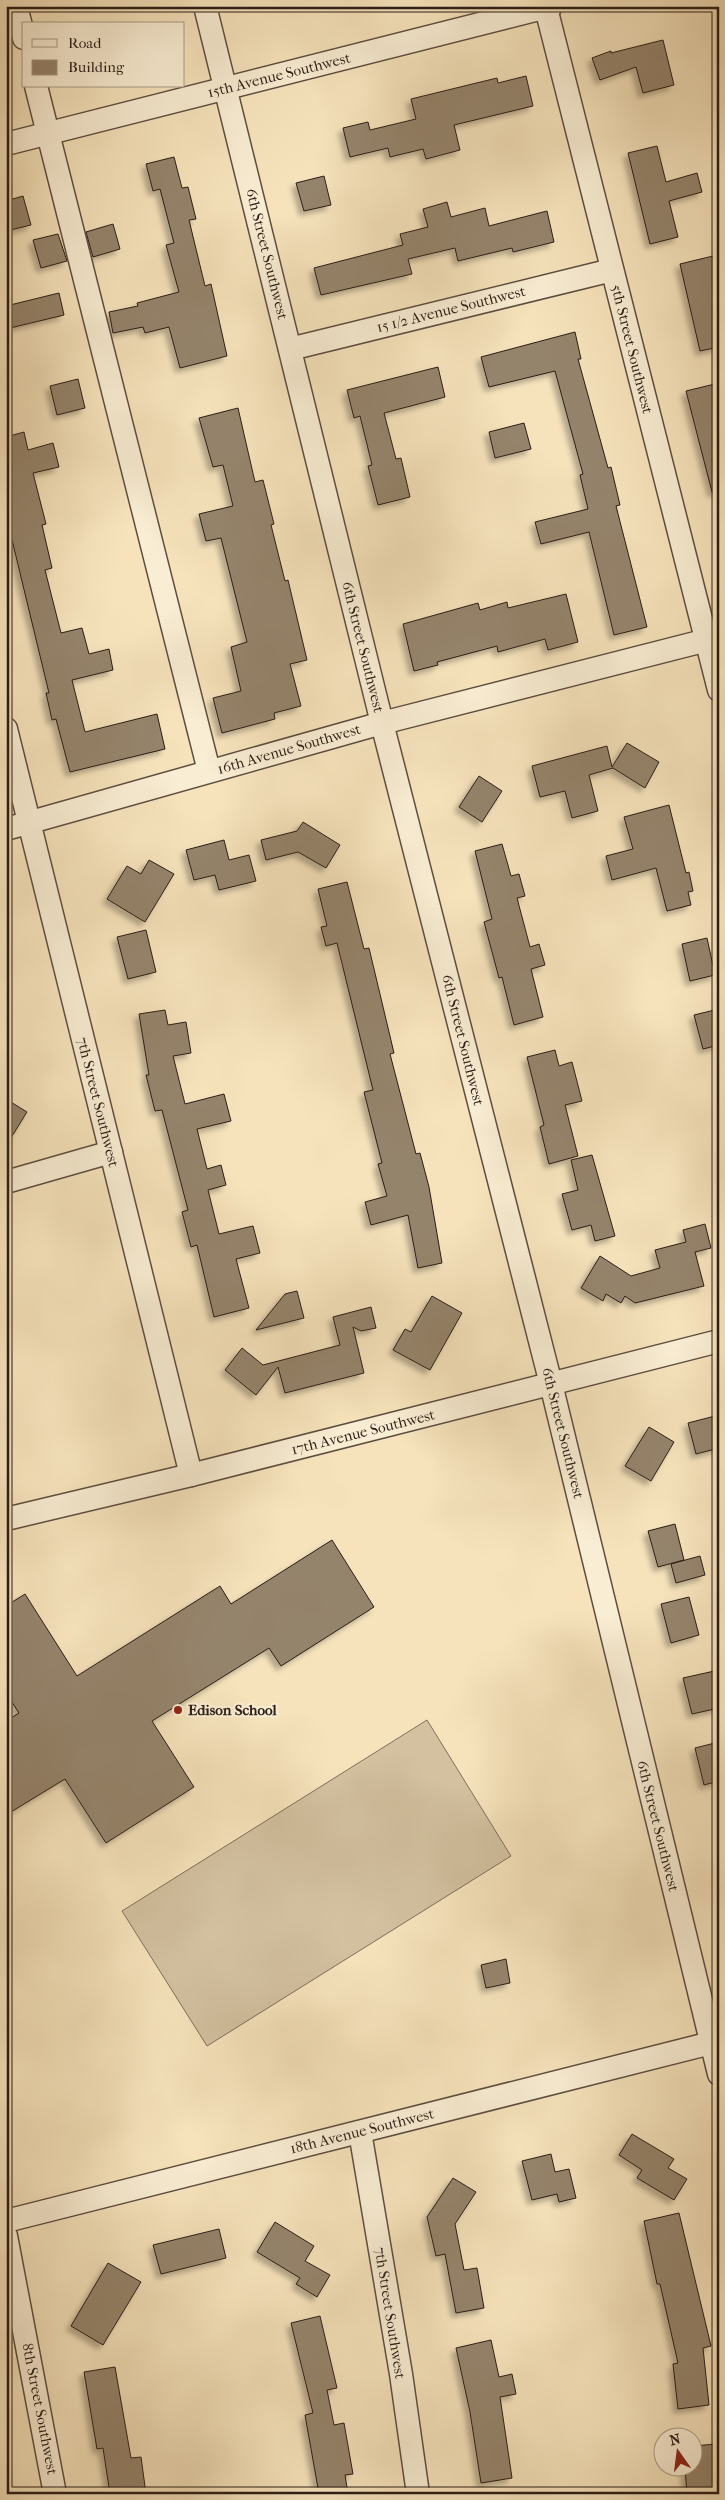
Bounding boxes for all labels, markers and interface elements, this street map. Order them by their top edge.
legend [22,22,185,88]
text: Road [68,34,102,52]
street label: 15th Avenue Southwest [206,48,353,101]
text: Building [68,58,125,76]
street label: 6th Street Southwest [242,187,292,322]
street label: 15 1/2 Avenue Southwest [375,282,528,336]
street label: 5th Street Southwest [607,282,657,416]
street label: 6th Street Southwest [338,580,388,715]
street label: 16th Avenue Southwest [215,720,363,778]
street label: 6th Street Southwest [438,973,488,1108]
street label: 7th Street Southwest [73,1035,123,1169]
street label: 6th Street Southwest [538,1366,588,1501]
street label: 17th Avenue Southwest [289,1405,437,1459]
place label: Edison School [188,1701,277,1719]
marker: Edison School [172,1704,184,1716]
street label: 6th Street Southwest [633,1759,683,1894]
street label: 18th Avenue Southwest [288,2104,437,2158]
street label: 7th Street Southwest [371,2246,409,2381]
street label: 8th Street Southwest [18,2342,62,2477]
north arrow [652,2428,702,2478]
text: N [668,2430,683,2449]

